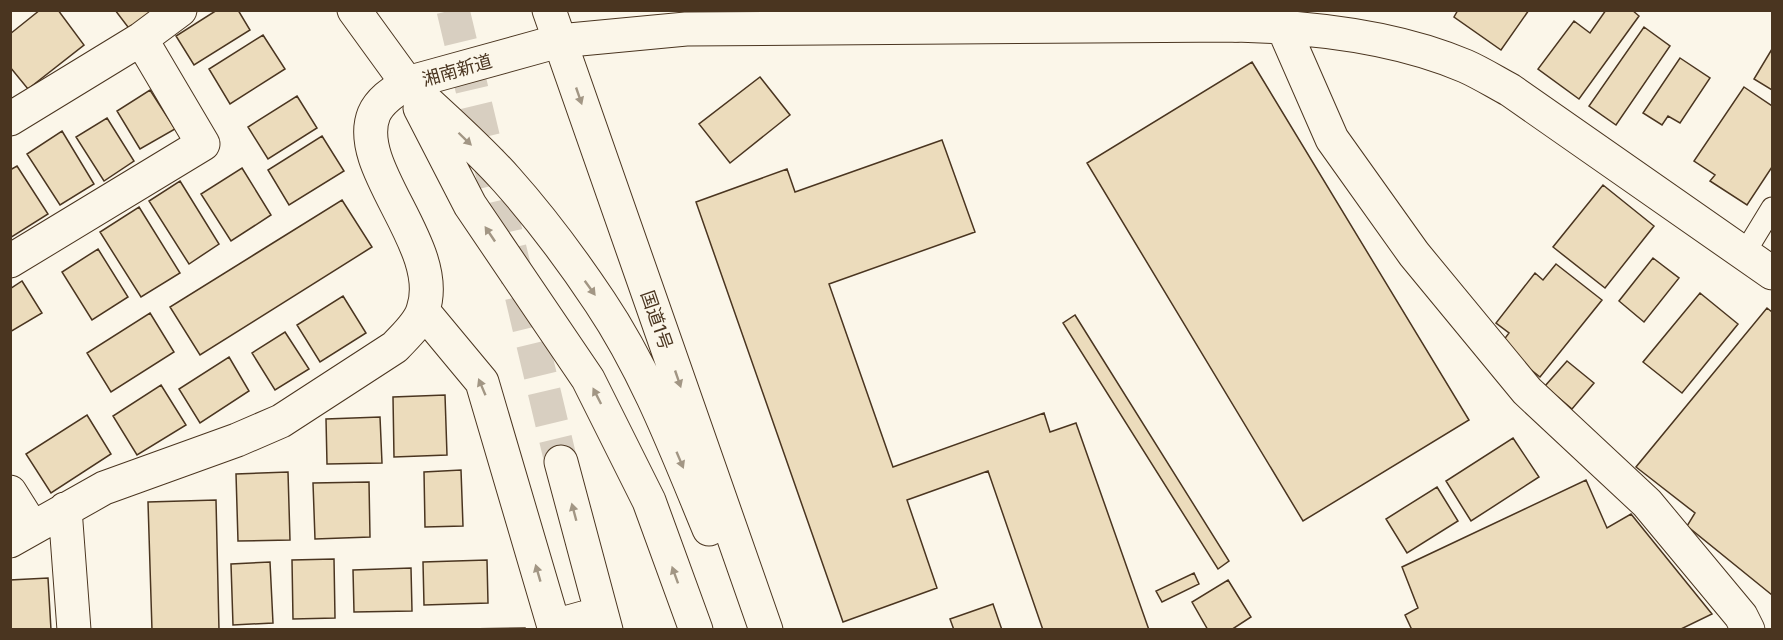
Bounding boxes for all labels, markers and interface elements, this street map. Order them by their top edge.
street label: 湘南新道 [420,50,494,90]
one-way arrow [574,87,584,105]
one-way arrow [457,131,471,145]
one-way arrow [484,226,496,242]
one-way arrow [584,279,596,295]
street label: 国道1号 [637,288,677,352]
one-way arrow [674,371,684,389]
one-way arrow [477,377,487,395]
one-way arrow [593,387,603,405]
one-way arrow [676,451,685,469]
one-way arrow [569,503,578,521]
one-way arrow [533,564,542,582]
one-way arrow [670,565,680,583]

